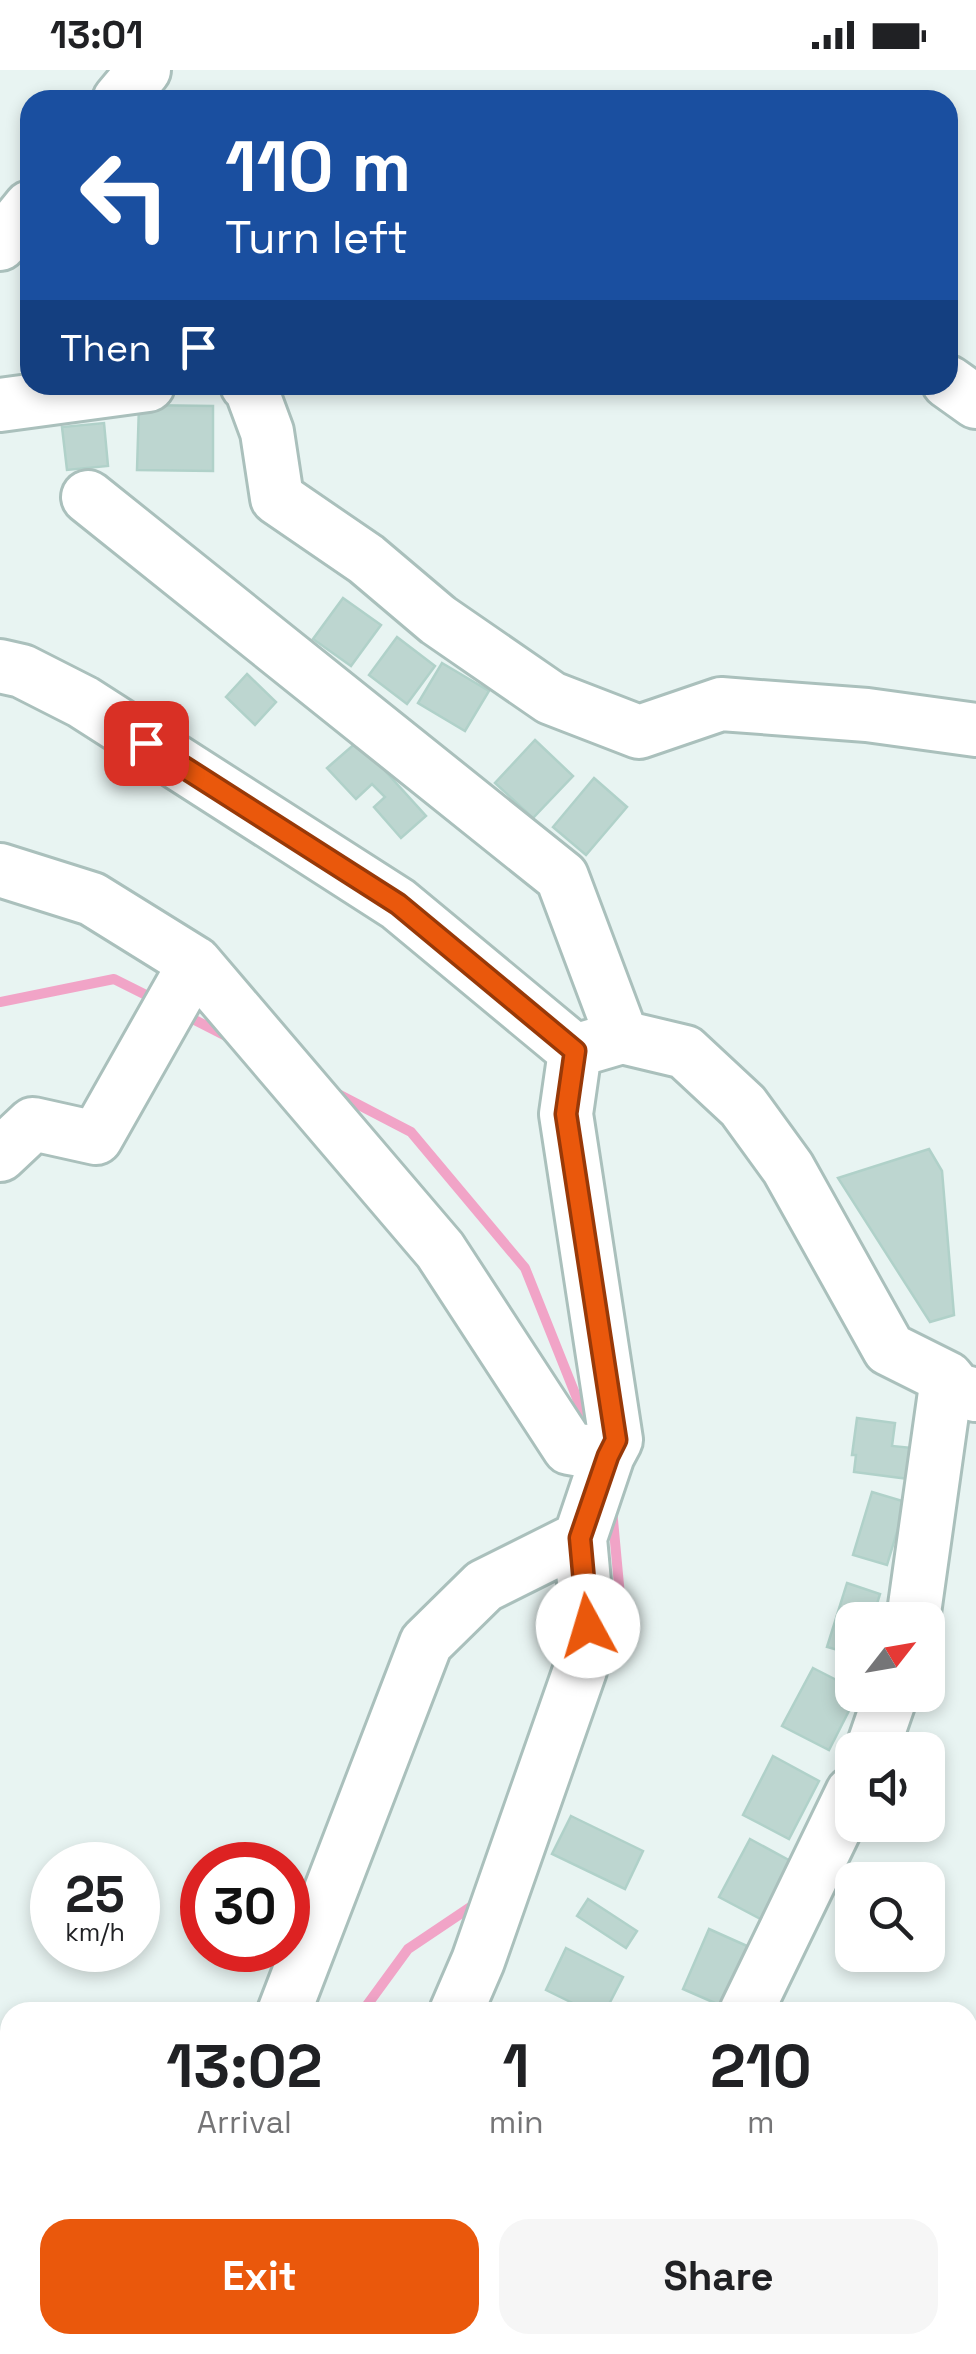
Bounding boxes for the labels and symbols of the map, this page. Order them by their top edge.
pin [104,701,189,786]
position arrow [536,1574,640,1678]
north arrow [835,1602,945,1712]
speed limit sign: 30 [180,1842,310,1972]

